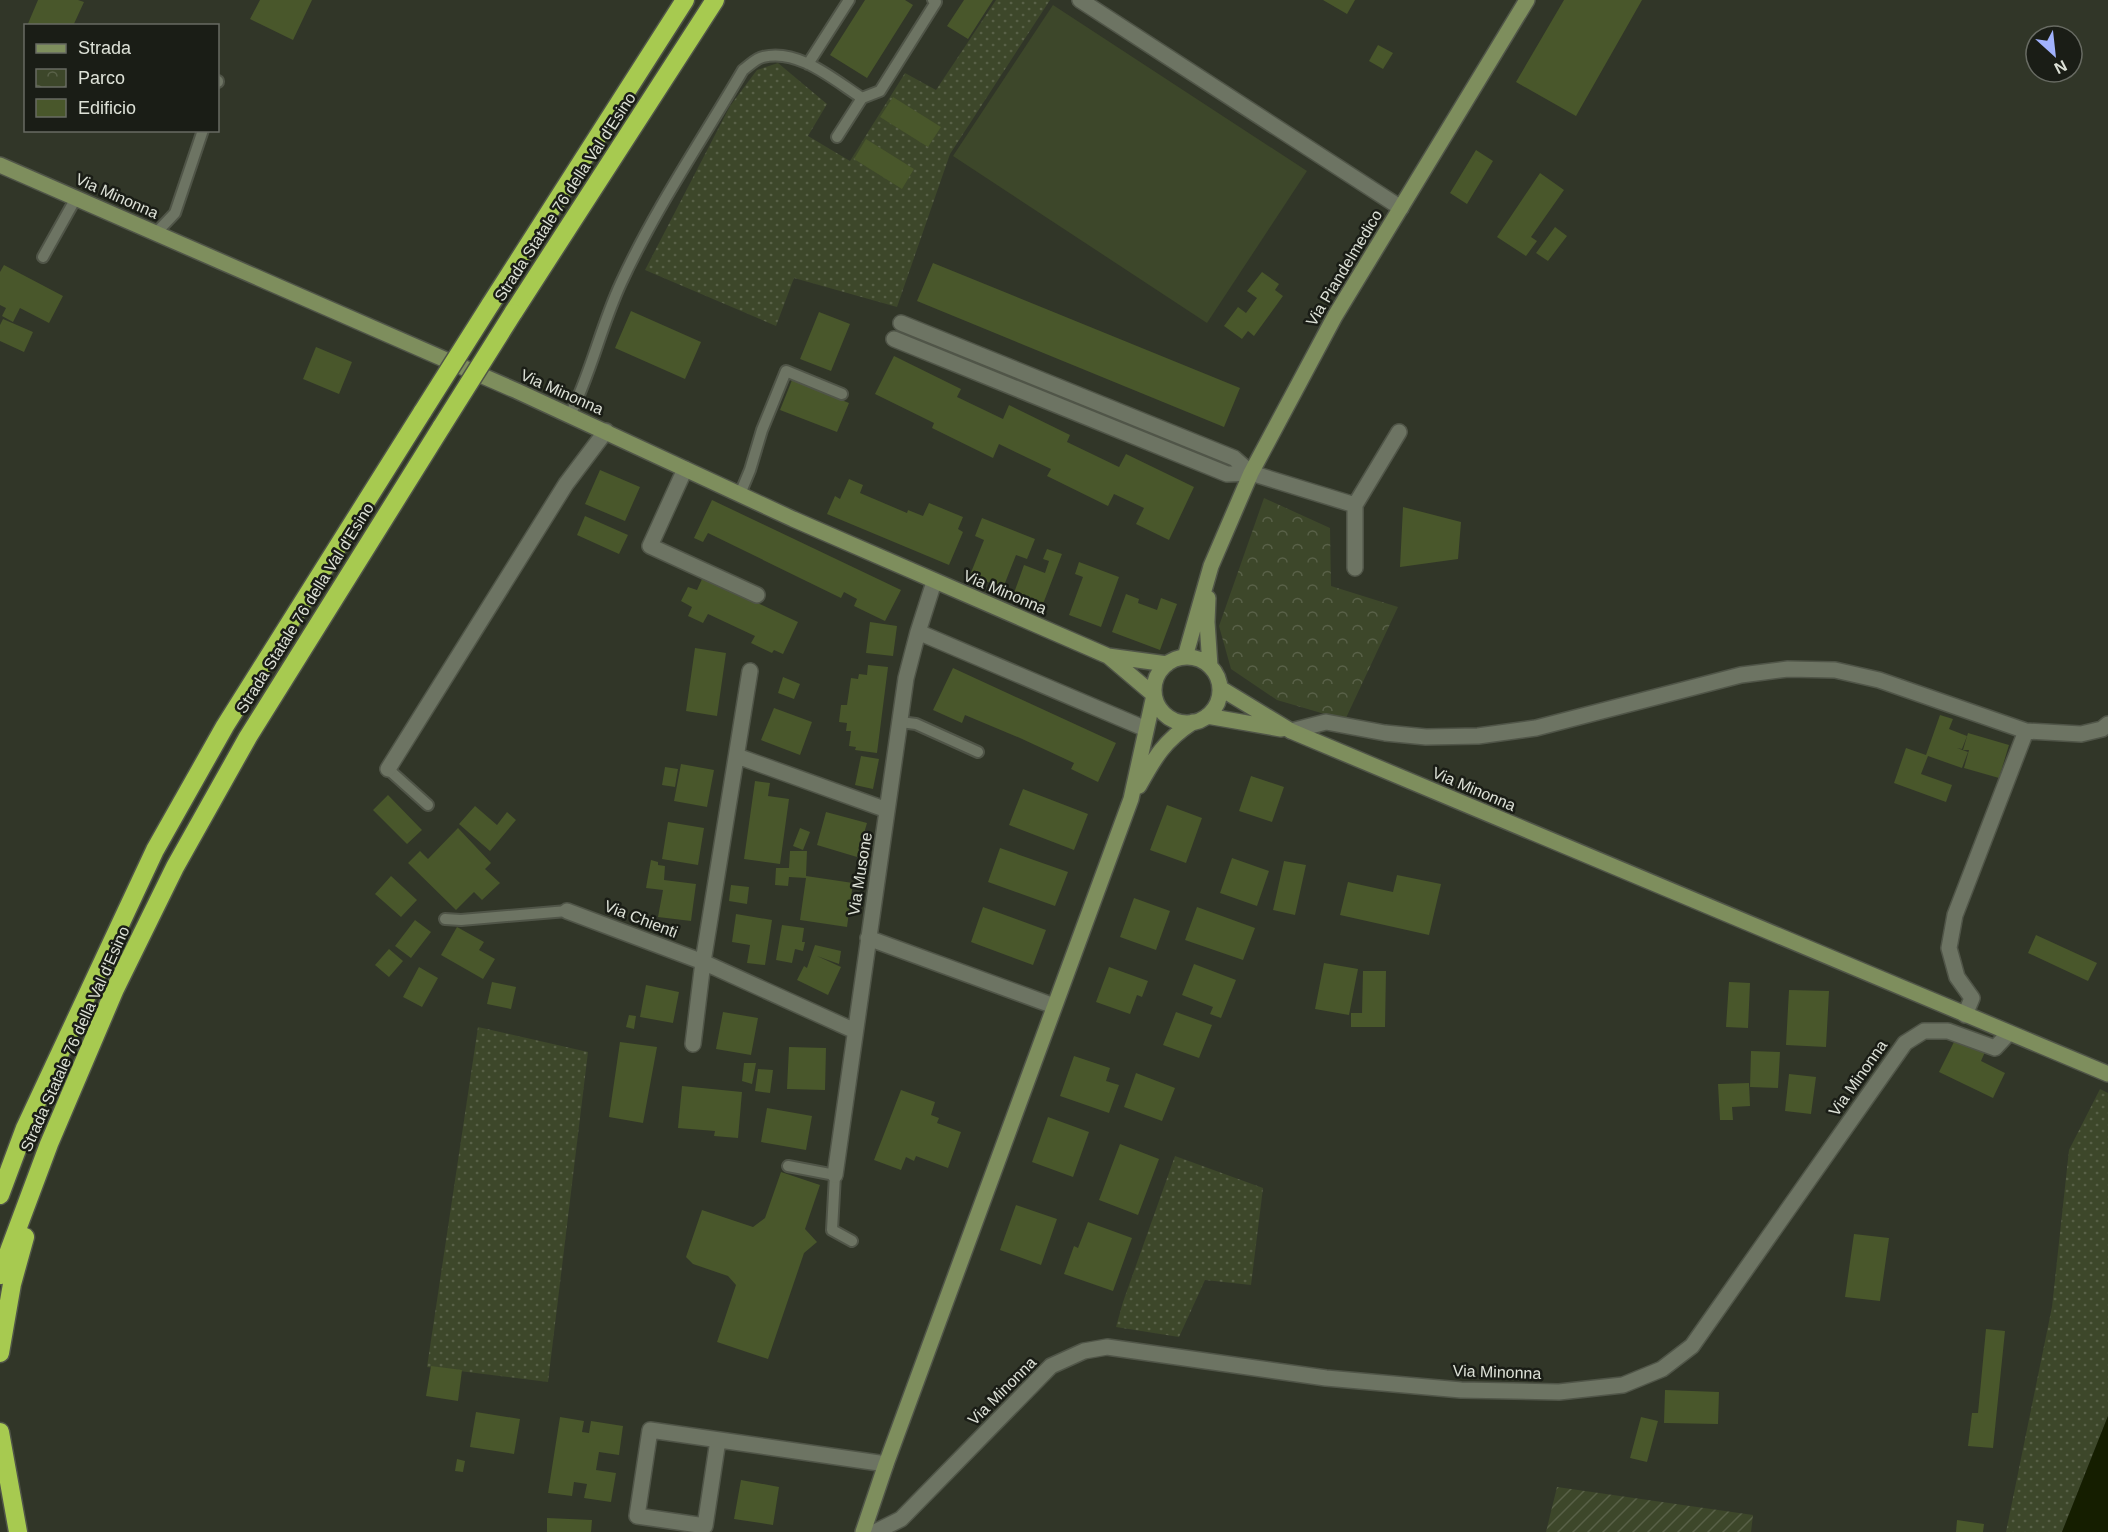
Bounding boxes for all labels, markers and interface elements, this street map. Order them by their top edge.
legend [24,24,219,132]
north arrow [2024,24,2084,84]
text: Strada [78,38,132,58]
text: N [2052,57,2070,77]
text: Parco [78,68,125,88]
street label: Strada Statale 76 della Val d'Esino [491,90,639,304]
text: Edificio [78,98,136,118]
street label: Via Minonna [73,170,161,222]
street label: Via Piandelmedico [1303,207,1385,329]
street label: Via Minonna [518,366,606,418]
street label: Strada Statale 76 della Val d'Esino [233,500,377,716]
street label: Via Minonna [961,567,1049,617]
street label: Via Minonna [1430,764,1518,814]
street label: Via Musone [845,831,875,917]
street label: Via Chienti [602,897,680,941]
street label: Strada Statale 76 della Val d'Esino [17,924,133,1154]
street label: Via Minonna [1826,1037,1890,1119]
street label: Via Minonna [965,1354,1039,1428]
street label: Via Minonna [1452,1362,1542,1382]

